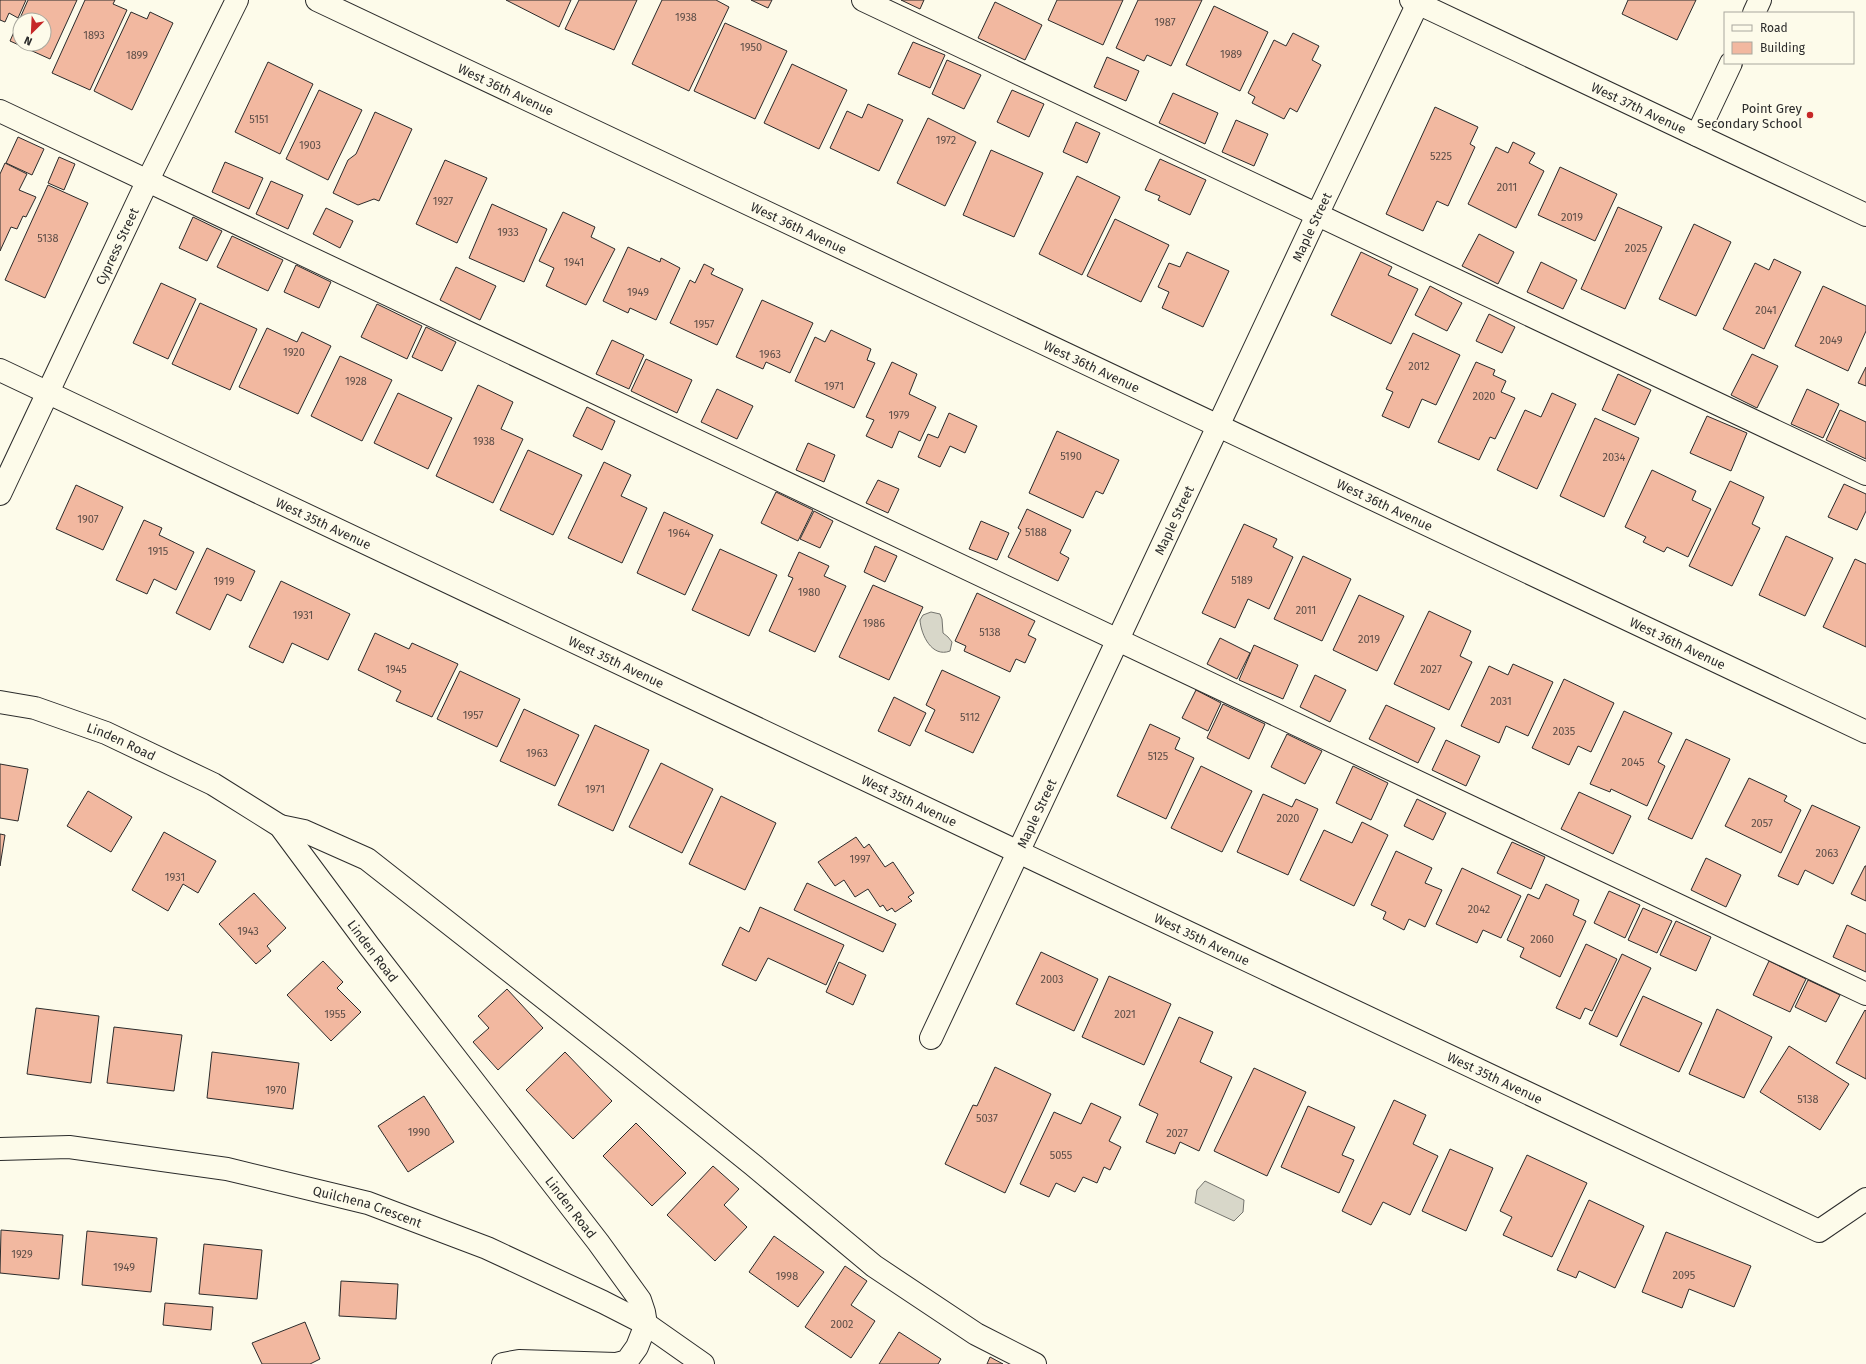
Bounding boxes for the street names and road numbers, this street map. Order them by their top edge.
street label: West 36th Avenue [455,61,556,119]
street label: West 37th Avenue [1589,79,1688,137]
street label: Maple Street [1289,190,1335,264]
street label: West 36th Avenue [748,199,849,257]
street label: Cypress Street [93,205,142,287]
street label: West 36th Avenue [1041,338,1142,396]
street label: West 36th Avenue [1334,476,1435,534]
street label: Maple Street [1152,483,1197,557]
street label: West 35th Avenue [273,495,374,553]
street label: West 36th Avenue [1627,614,1728,673]
street label: West 35th Avenue [566,633,666,691]
street label: Linden Road [85,720,158,763]
street label: West 35th Avenue [859,772,959,830]
street label: Maple Street [1014,776,1060,851]
street label: West 35th Avenue [1152,910,1252,968]
street label: Linden Road [344,917,401,985]
street label: West 35th Avenue [1445,1049,1545,1107]
street label: Linden Road [542,1174,599,1241]
street label: Quilchena Crescent [311,1183,424,1231]

